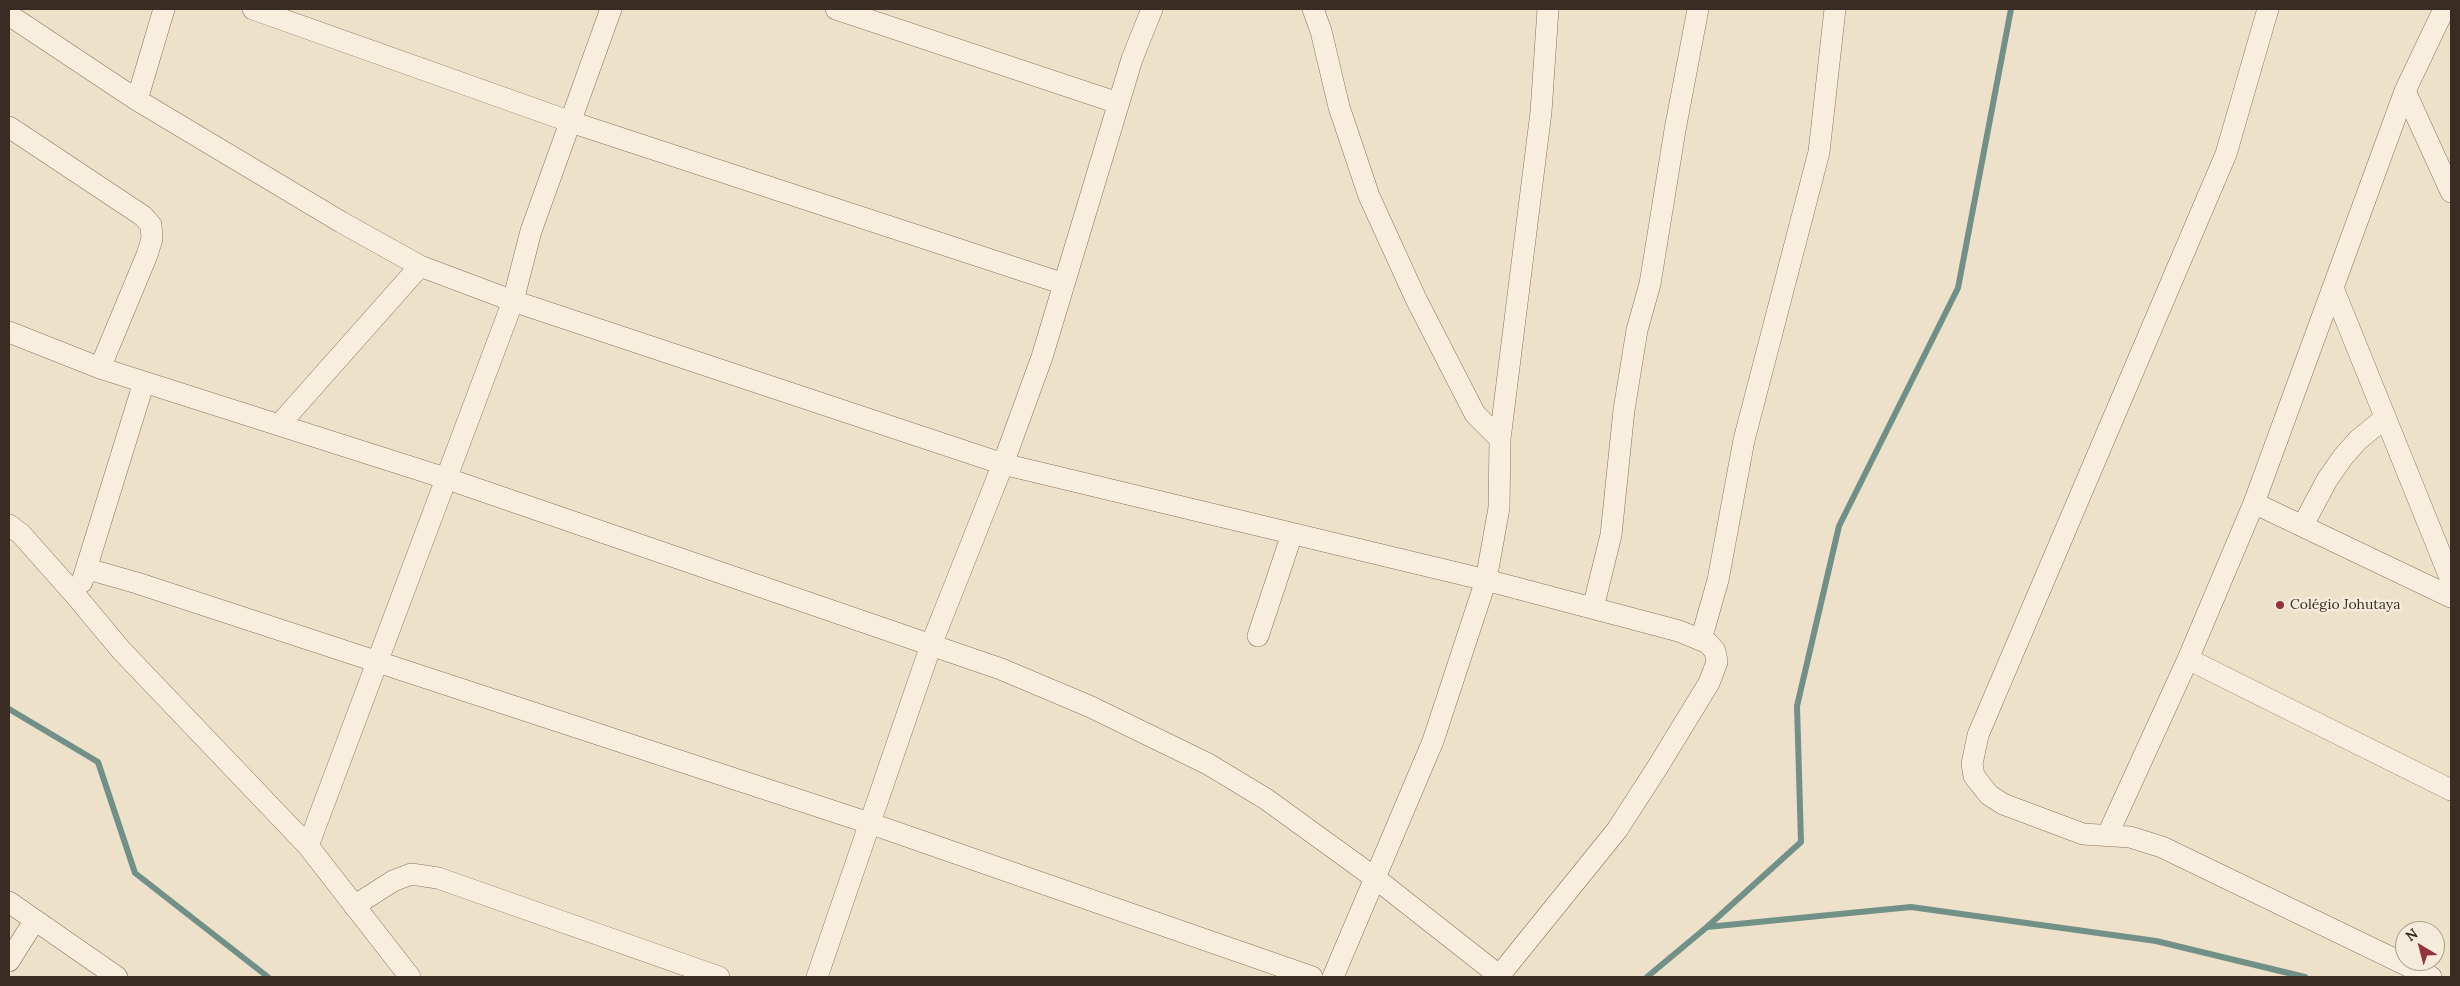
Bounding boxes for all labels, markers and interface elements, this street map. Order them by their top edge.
place label: Colégio Johutaya [2290,597,2400,613]
marker: Colégio Johutaya [2274,599,2286,611]
north arrow [2395,921,2445,971]
text: N [2402,924,2421,945]

